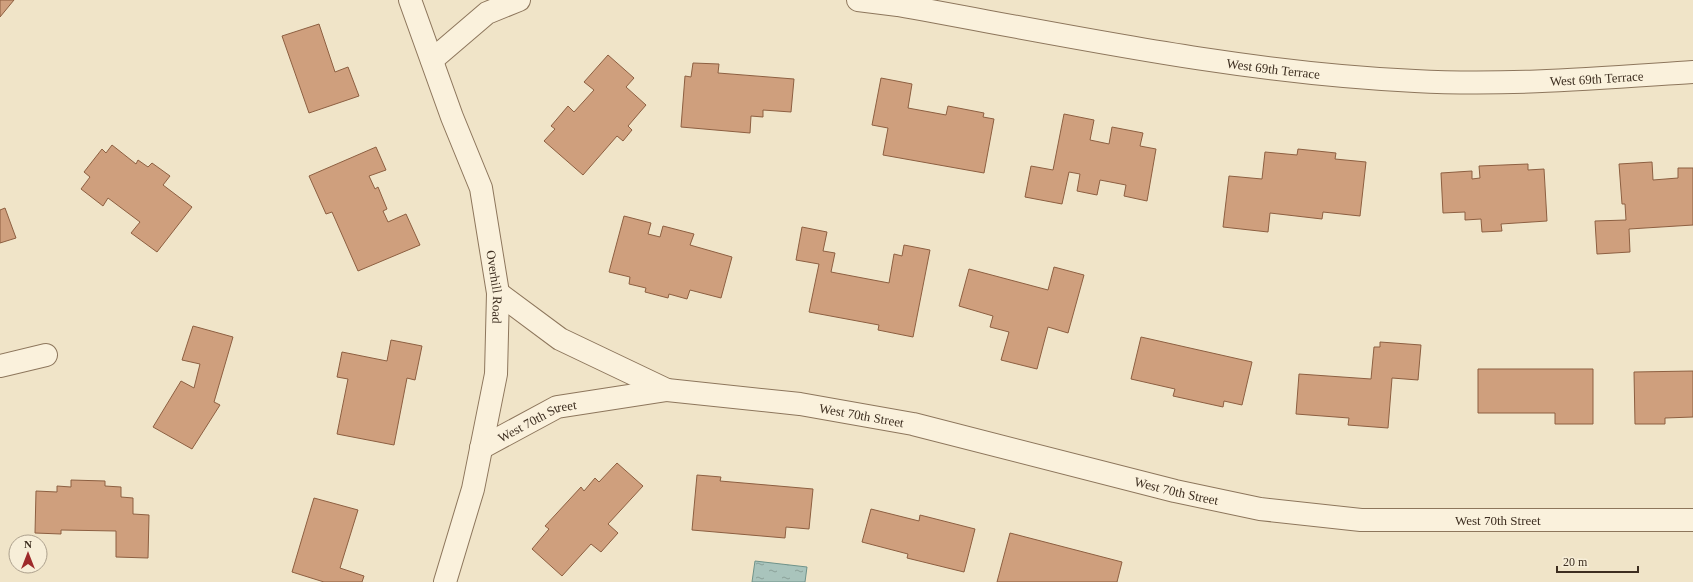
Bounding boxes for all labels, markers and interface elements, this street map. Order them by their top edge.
street label: West 69th Terrace [1226,56,1321,82]
street label: West 69th Terrace [1549,68,1644,89]
street label: Overhill Road [483,249,505,324]
street label: West 70th Street [495,397,578,445]
street label: West 70th Street [818,401,905,430]
street label: West 70th Street [1133,474,1220,508]
street label: West 70th Street [1455,513,1541,528]
north arrow [8,534,48,574]
text: N [24,538,32,550]
scale bar [1557,548,1638,574]
text: 20 m [1563,555,1588,569]

